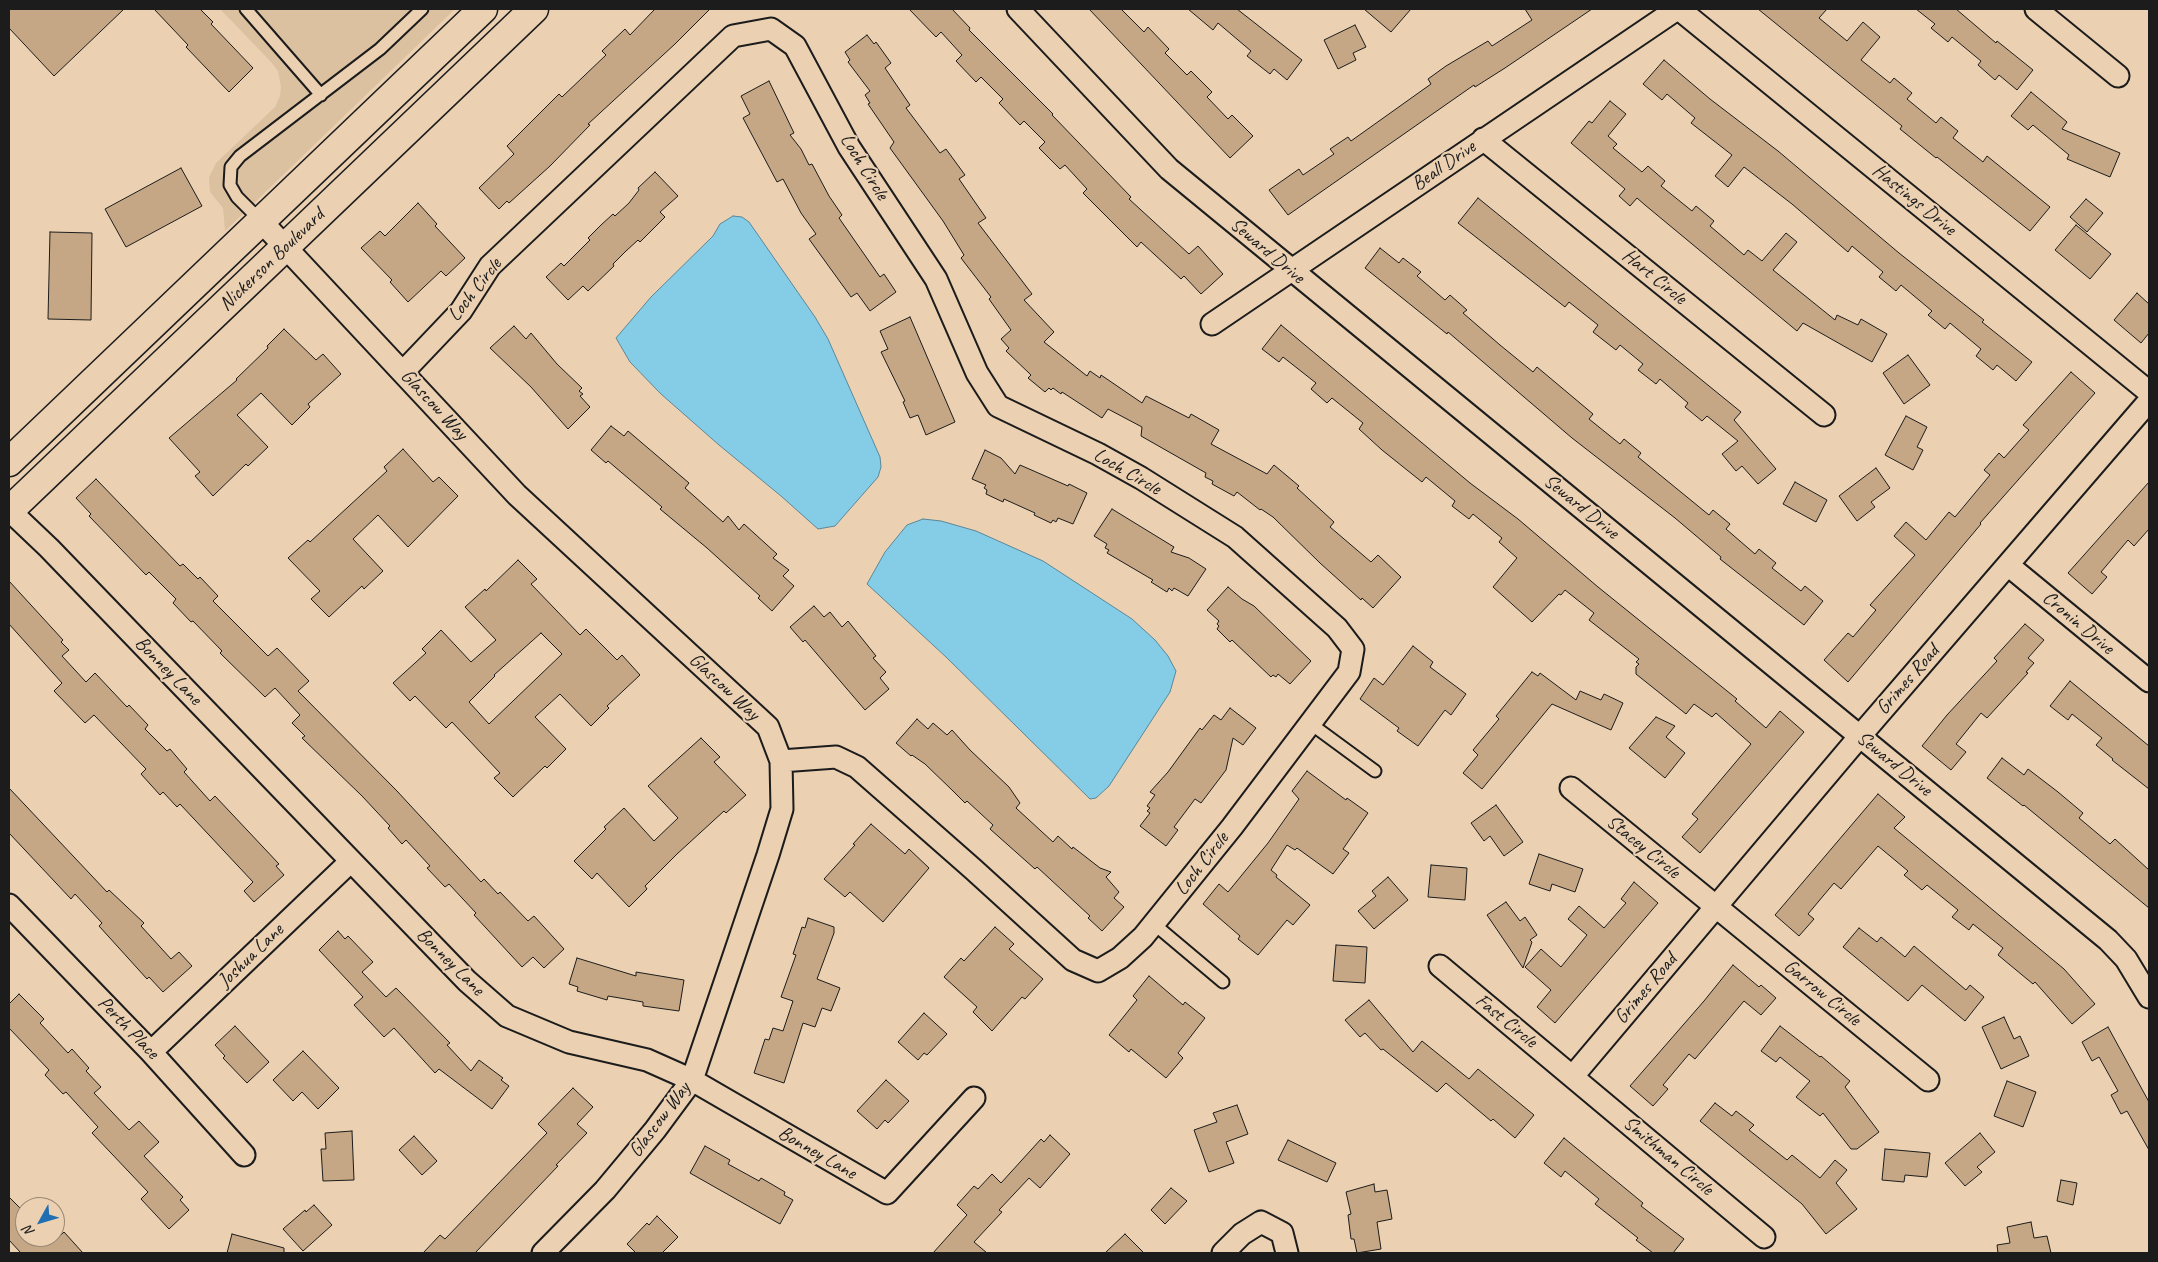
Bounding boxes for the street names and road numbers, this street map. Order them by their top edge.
street label: Loch Circle [834,129,894,205]
street label: Beall Drive [1407,135,1481,197]
street label: Hastings Drive [1867,159,1961,241]
street label: Nickerson Boulevard [214,204,330,316]
street label: Seward Drive [1225,213,1309,289]
street label: Hart Circle [1617,244,1691,310]
street label: Loch Circle [443,254,507,326]
street label: Glascow Way [395,365,473,445]
street label: Loch Circle [1089,443,1165,501]
street label: Seward Drive [1538,469,1624,545]
street label: Cronin Drive [2037,586,2119,660]
street label: Bonney Lane [129,632,207,710]
street label: Grimes Road [1871,640,1945,720]
street label: Glascow Way [684,648,764,726]
street label: Seward Drive [1851,726,1937,802]
street label: Stacey Circle [1601,810,1685,884]
street label: Loch Circle [1170,828,1234,900]
street label: Joshua Lane [213,919,289,993]
street label: Bonney Lane [411,923,489,1001]
street label: Grimes Road [1610,949,1682,1029]
street label: Garrow Circle [1779,955,1865,1031]
street label: Fast Circle [1470,989,1542,1053]
street label: Perth Place [92,992,164,1064]
street label: Glascow Way [624,1078,696,1162]
street label: Smithman Circle [1618,1111,1718,1201]
street label: Bonney Lane [774,1121,860,1185]

